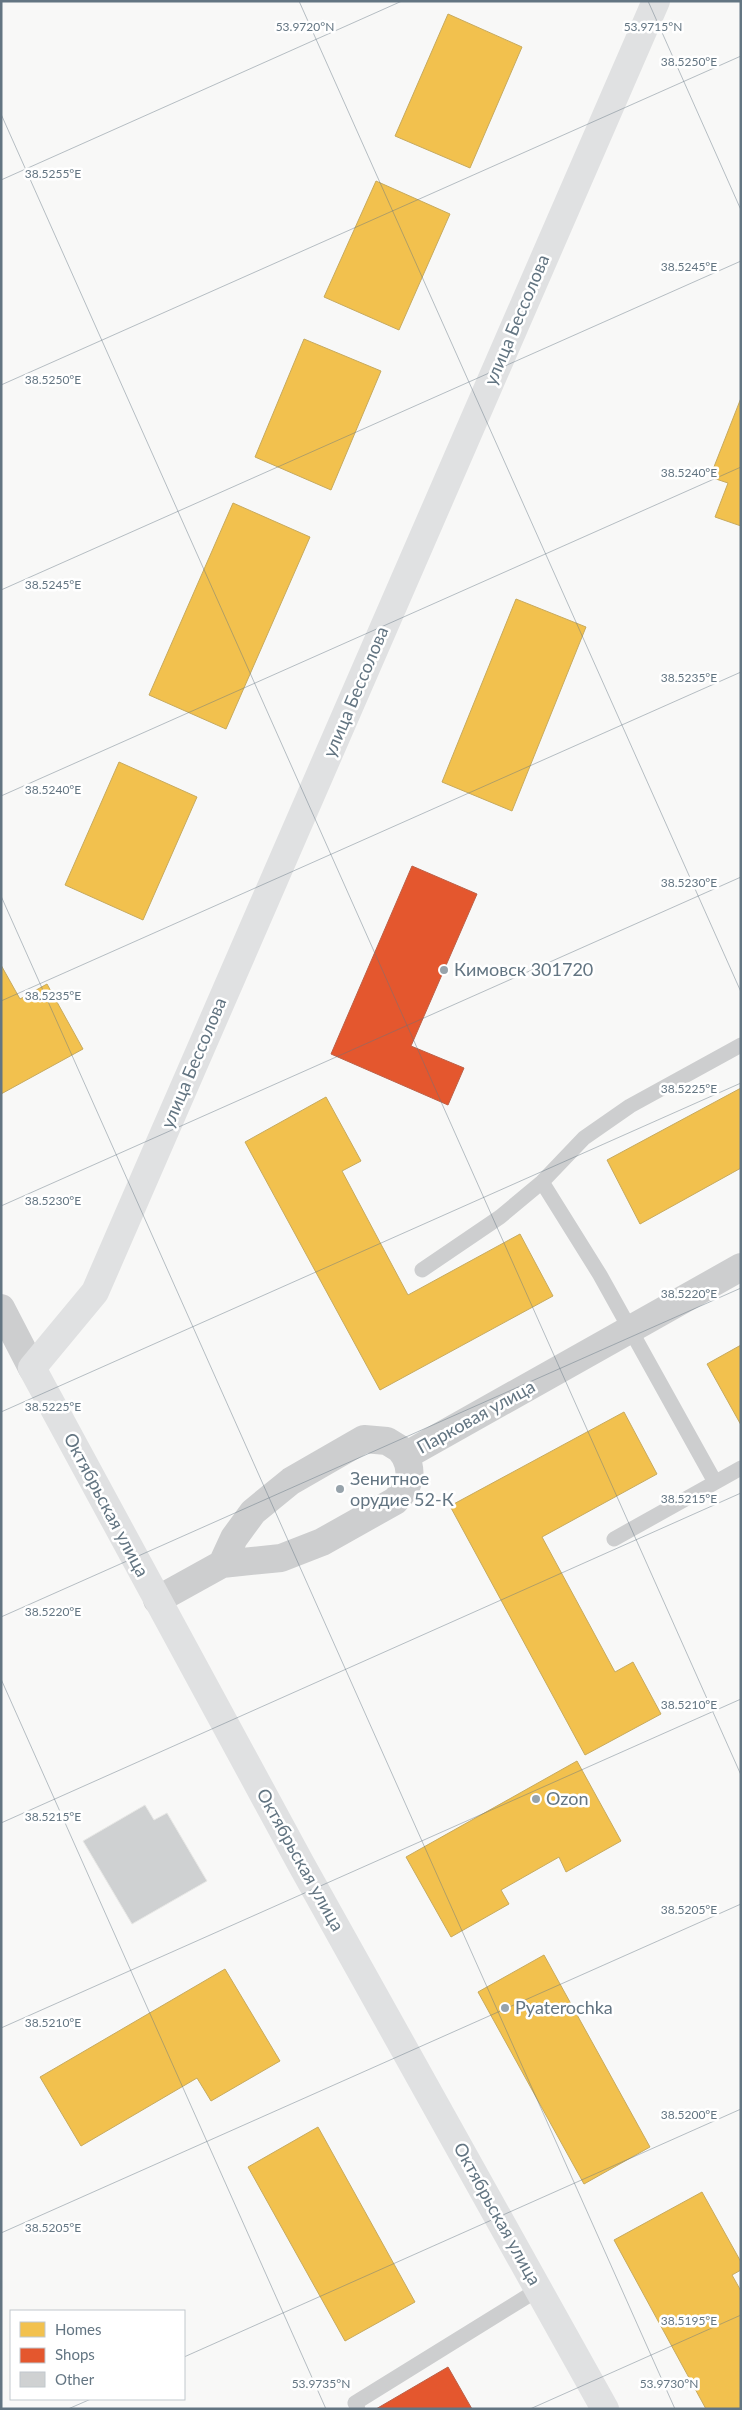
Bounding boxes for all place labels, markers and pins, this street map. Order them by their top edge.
place label: Кимовск 301720 [454,958,593,980]
marker: Кимовск 301720 [438,964,450,976]
place label: Зенитное орудие 52-К [350,1467,454,1510]
marker: Зенитное орудие 52-К [334,1483,346,1495]
place label: Ozon [546,1787,588,1809]
marker: Ozon [530,1793,542,1805]
place label: Pyaterochka [515,1996,613,2018]
marker: Pyaterochka [499,2002,511,2014]

